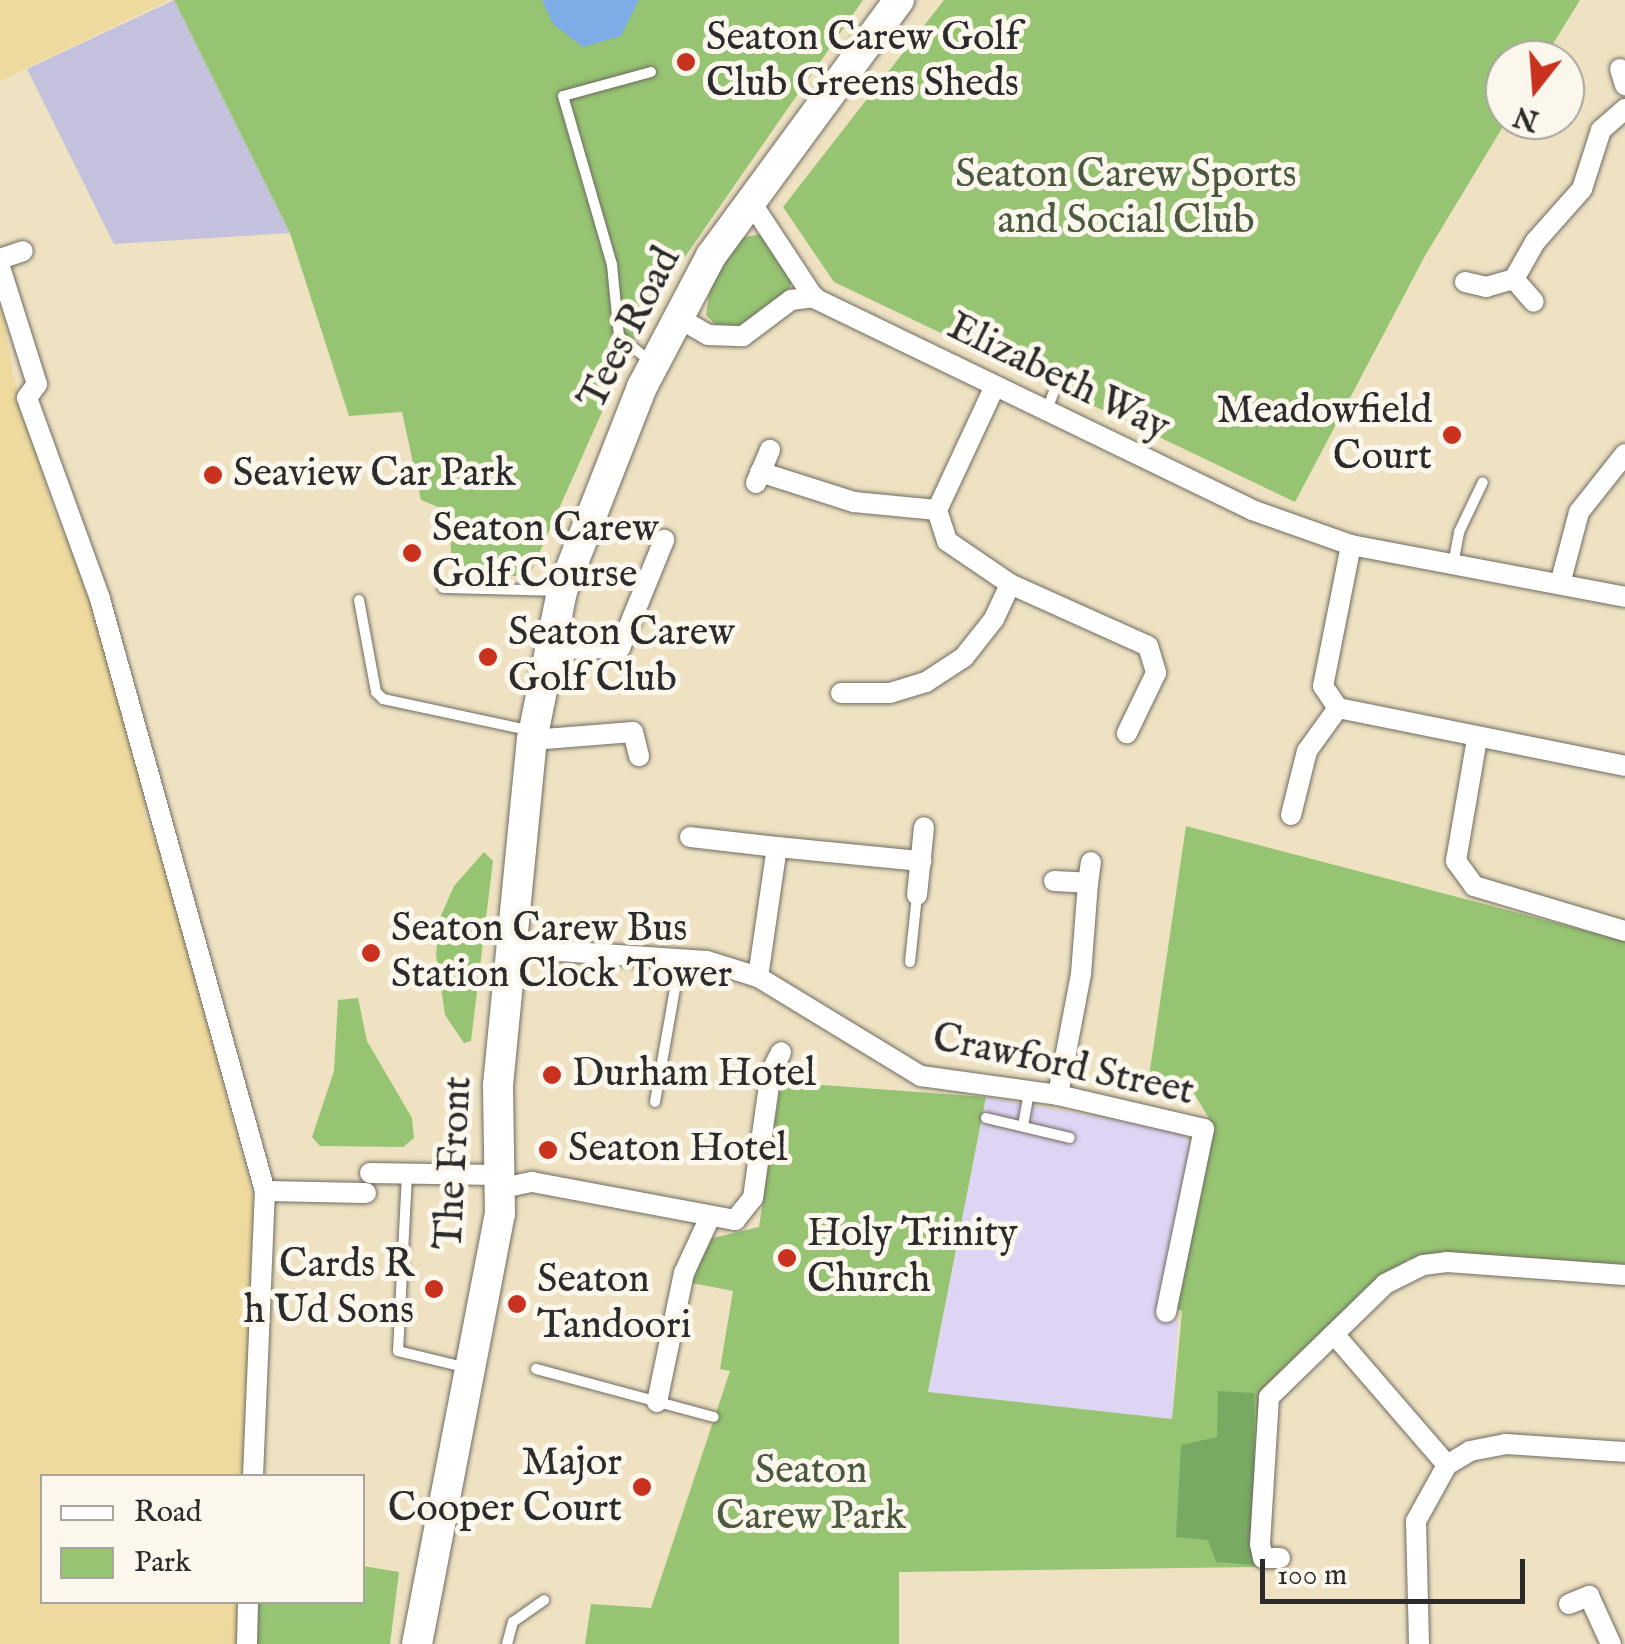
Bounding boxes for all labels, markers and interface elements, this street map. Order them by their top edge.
place label: Seaton Carew Golf Club Greens Sheds [706,15,1020,109]
north arrow [1485,40,1585,140]
marker: Seaton Carew Golf Club Greens Sheds [675,51,697,73]
text: N [1510,97,1543,138]
park label: Seaton Carew Sports and Social Club [955,152,1297,246]
street label: Tees Road [570,240,692,418]
street label: Elizabeth Way [939,304,1177,452]
place label: Meadowfield Court [1217,388,1432,482]
marker: Meadowfield Court [1441,424,1463,446]
place label: Seaview Car Park [233,451,516,499]
marker: Seaview Car Park [202,464,224,486]
place label: Seaton Carew Golf Course [432,506,658,600]
marker: Seaton Carew Golf Course [401,542,423,564]
place label: Seaton Carew Golf Club [508,610,734,704]
marker: Seaton Carew Golf Club [477,646,499,668]
place label: Seaton Carew Bus Station Clock Tower [391,906,732,1000]
marker: Seaton Carew Bus Station Clock Tower [360,942,382,964]
street label: Crawford Street [928,1015,1198,1117]
place label: Durham Hotel [572,1051,816,1099]
marker: Durham Hotel [541,1064,563,1086]
street label: The Front [426,1075,484,1251]
place label: Seaton Hotel [568,1126,788,1174]
marker: Seaton Hotel [537,1139,559,1161]
place label: Holy Trinity Church [807,1211,1018,1305]
place label: Cards R h Ud Sons [244,1242,414,1336]
marker: Holy Trinity Church [776,1247,798,1269]
place label: Seaton Tandoori [537,1257,691,1351]
marker: Cards R h Ud Sons [423,1278,445,1300]
marker: Seaton Tandoori [506,1293,528,1315]
place label: Major Cooper Court [388,1440,622,1534]
park label: Seaton Carew Park [716,1448,906,1542]
legend [40,1474,365,1604]
marker: Major Cooper Court [631,1476,653,1498]
text: Road [134,1494,202,1532]
scale bar [1265,1539,1530,1601]
text: Park [134,1544,191,1582]
text: 100 m [1277,1557,1347,1595]

